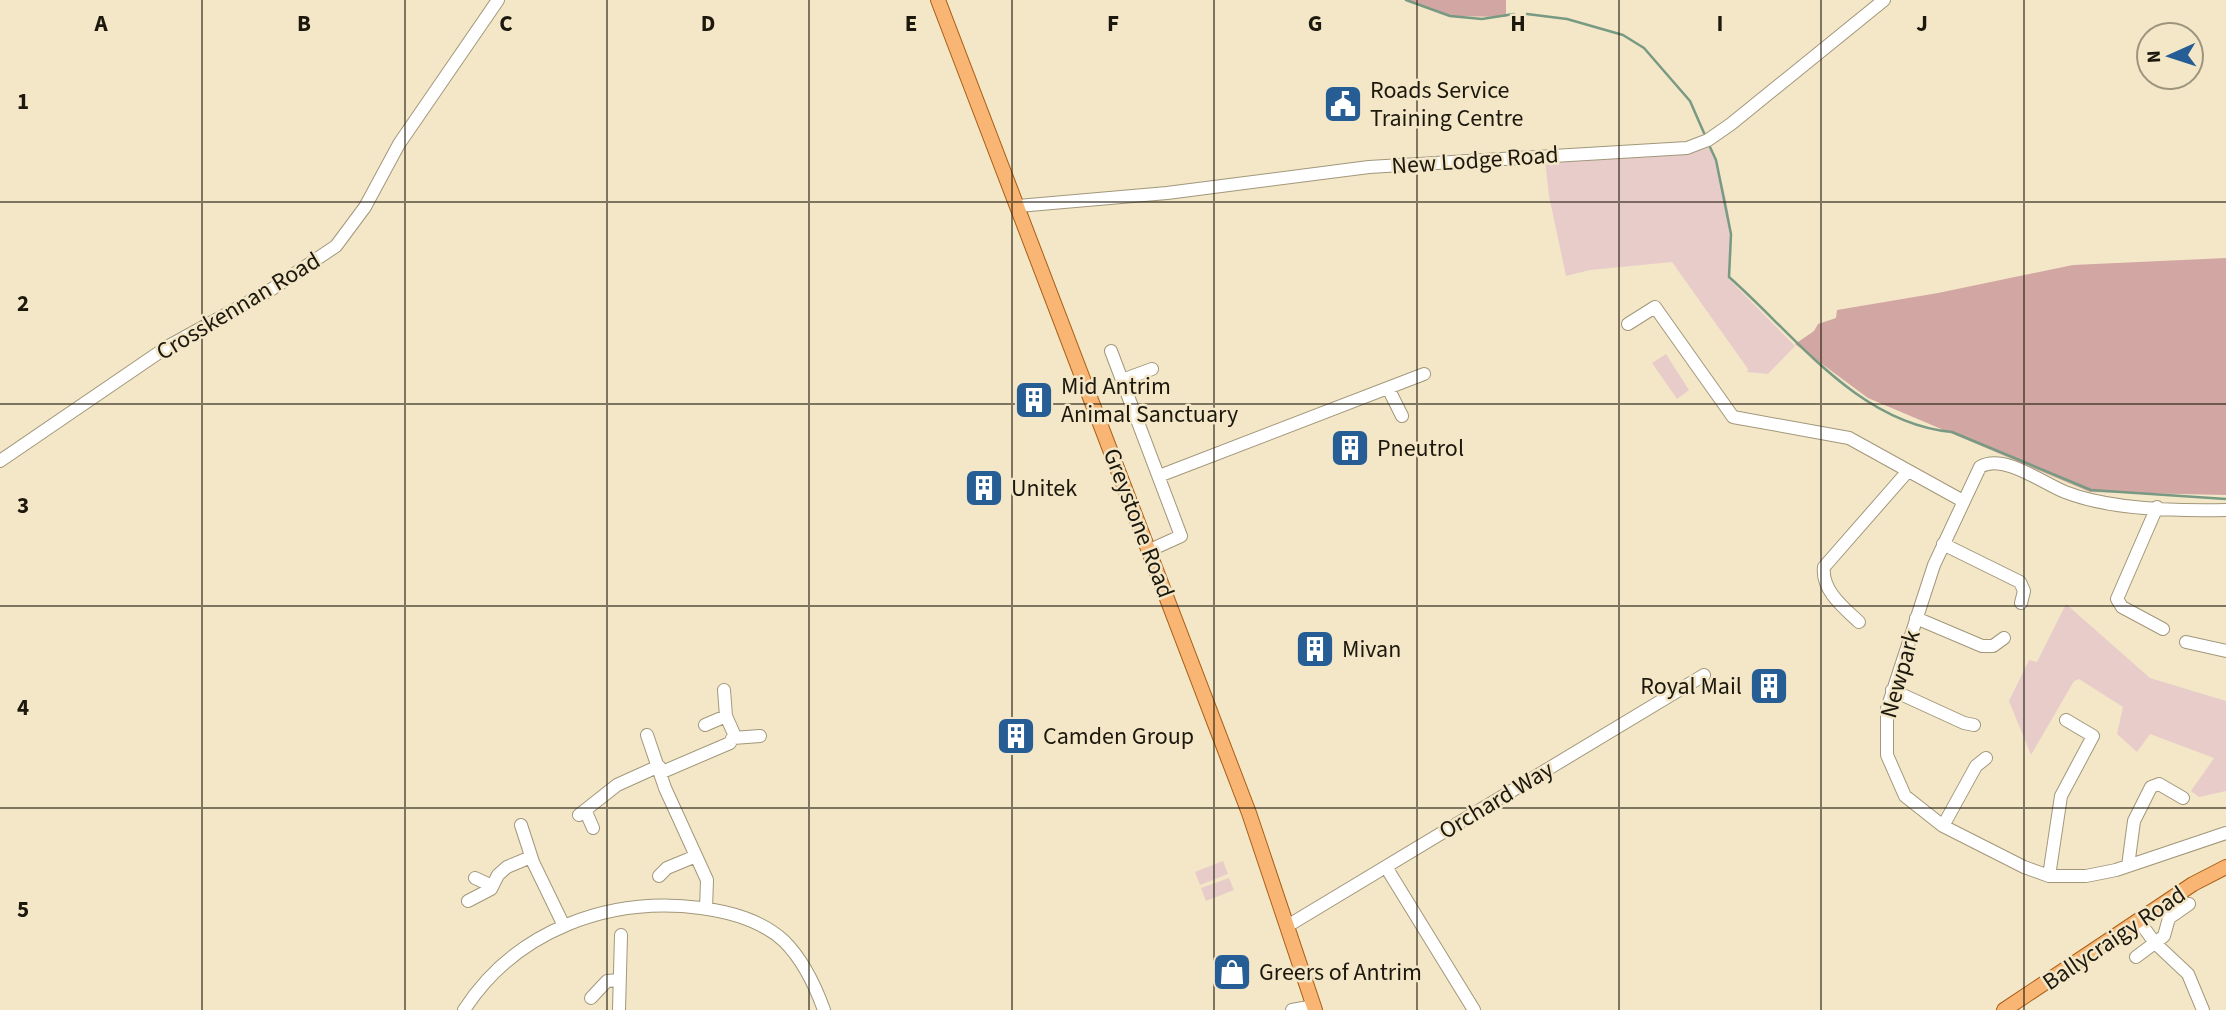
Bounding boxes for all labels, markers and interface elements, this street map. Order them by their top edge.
text: A [93,7,108,40]
text: B [297,7,311,40]
text: C [499,7,513,40]
text: D [701,7,715,40]
text: E [905,7,917,40]
text: F [1107,7,1119,40]
text: G [1308,7,1322,40]
text: H [1510,7,1526,40]
text: I [1717,7,1723,40]
text: J [1916,7,1928,40]
north arrow [2135,21,2205,91]
text: N [2141,50,2168,64]
place label: Roads Service Training Centre [1370,73,1523,136]
public building icon: Roads Service Training Centre [1322,83,1364,125]
text: 1 [17,85,29,118]
street label: New Lodge Road [1390,137,1560,184]
street label: Crosskennan Road [150,244,327,369]
text: 2 [17,287,29,320]
place label: Mid Antrim Animal Sanctuary [1061,369,1238,432]
building icon: Mid Antrim Animal Sanctuary [1013,379,1055,421]
building icon: Pneutrol [1329,427,1371,469]
place label: Pneutrol [1377,431,1464,466]
street label: Greystone Road [1094,443,1183,603]
building icon: Unitek [963,467,1005,509]
place label: Unitek [1011,471,1077,506]
text: 3 [17,489,29,522]
street label: Newpark [1871,626,1930,722]
building icon: Mivan [1294,628,1336,670]
place label: Mivan [1342,632,1401,667]
building icon: Royal Mail [1748,665,1790,707]
place label: Royal Mail [1640,669,1742,704]
text: 4 [17,691,29,724]
building icon: Camden Group [995,715,1037,757]
place label: Camden Group [1043,719,1194,754]
street label: Orchard Way [1432,752,1560,848]
street label: Ballycraigy Road [2036,877,2193,999]
text: 5 [17,893,29,926]
shop icon: Greers of Antrim [1211,951,1253,993]
place label: Greers of Antrim [1259,955,1422,990]

